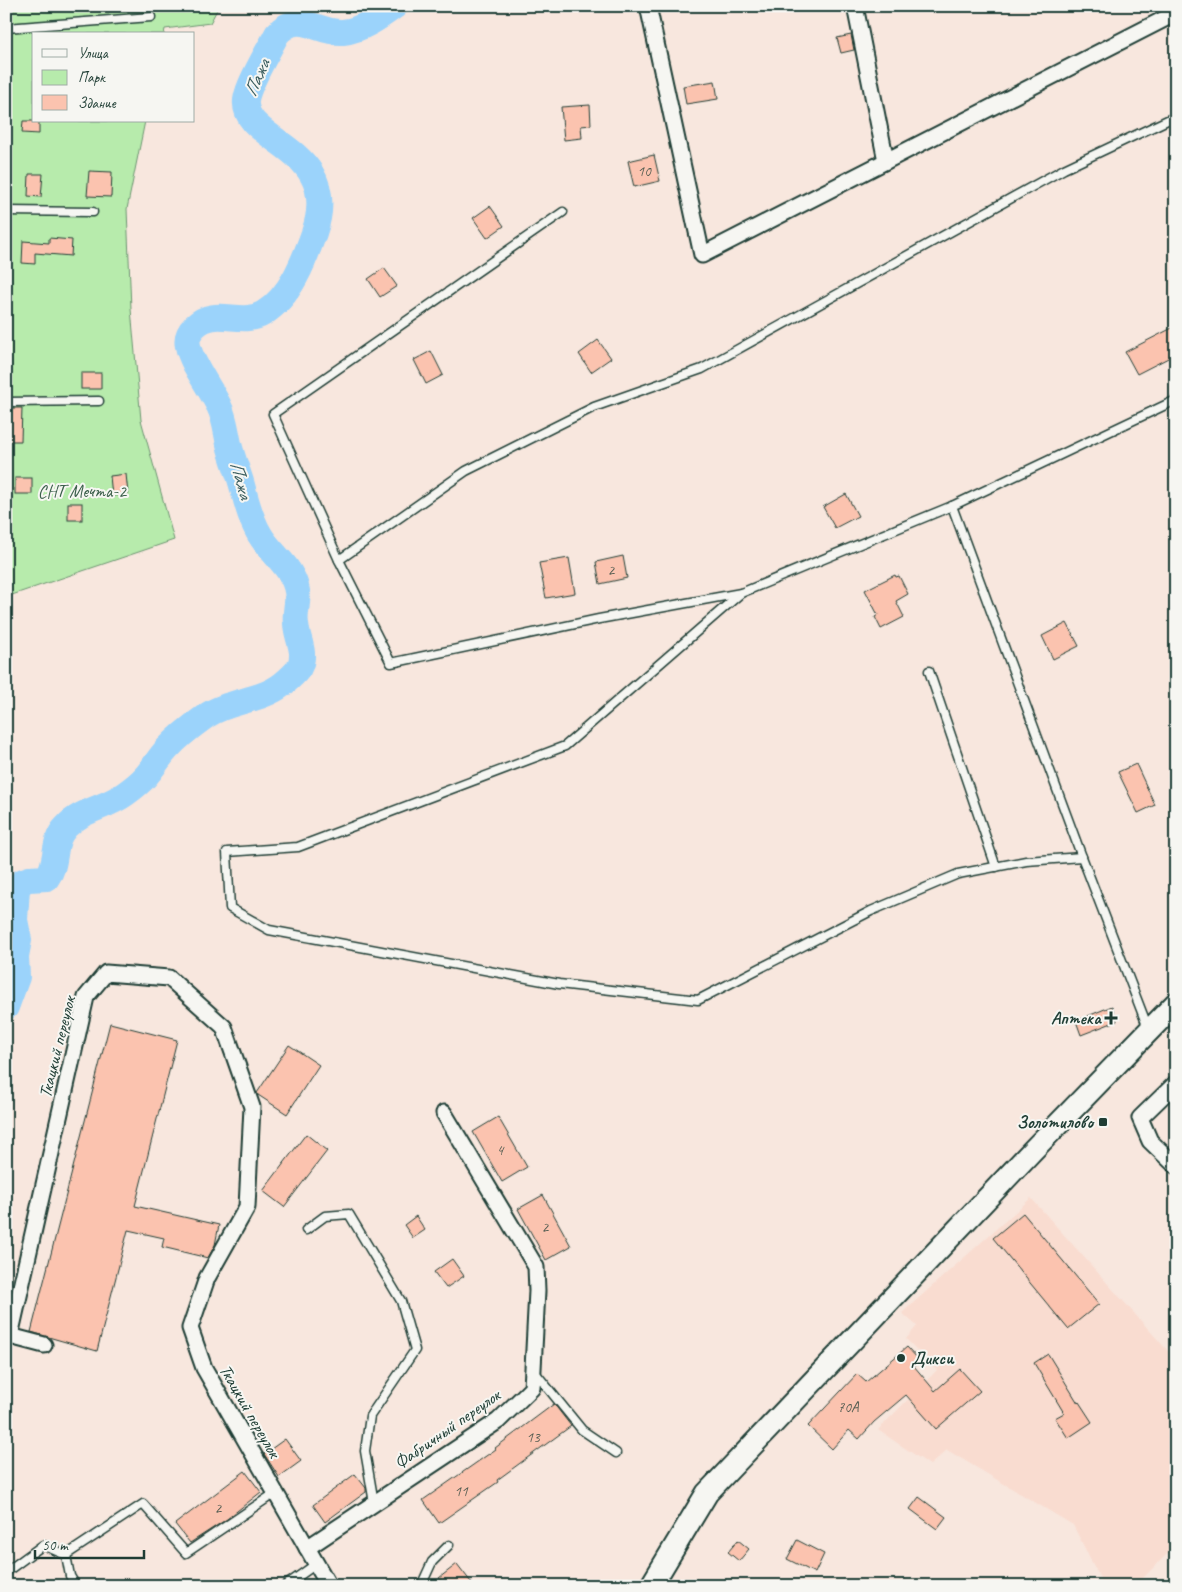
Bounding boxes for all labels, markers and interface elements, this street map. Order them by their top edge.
legend [32,32,195,122]
text: Улица [78,44,109,63]
water label: Пажа [239,54,276,100]
text: Парк [78,68,106,87]
text: Здание [78,94,117,113]
house number: 10 [637,162,652,181]
water label: Пажа [224,458,258,504]
park label: СНТ Мечта-2 [38,480,128,502]
house number: 2 [608,561,616,580]
street label: Ткацкий переулок [34,992,81,1100]
place label: Аптека [1051,1007,1102,1029]
marker: Аптека [1105,1012,1117,1024]
place label: Золотилово [1017,1111,1095,1133]
marker: Золотилово [1097,1116,1109,1128]
house number: 4 [497,1141,505,1160]
house number: 2 [542,1218,550,1237]
place label: Дикси [911,1347,955,1369]
marker: Дикси [895,1352,907,1364]
street label: Ткацкий переулок [215,1361,287,1463]
street label: Фабричный переулок [390,1383,506,1474]
house number: 70А [837,1398,860,1417]
house number: 13 [526,1428,541,1447]
house number: 11 [454,1482,469,1501]
house number: 2 [215,1499,223,1518]
scale bar [35,1527,144,1559]
text: 50 m [42,1536,69,1555]

